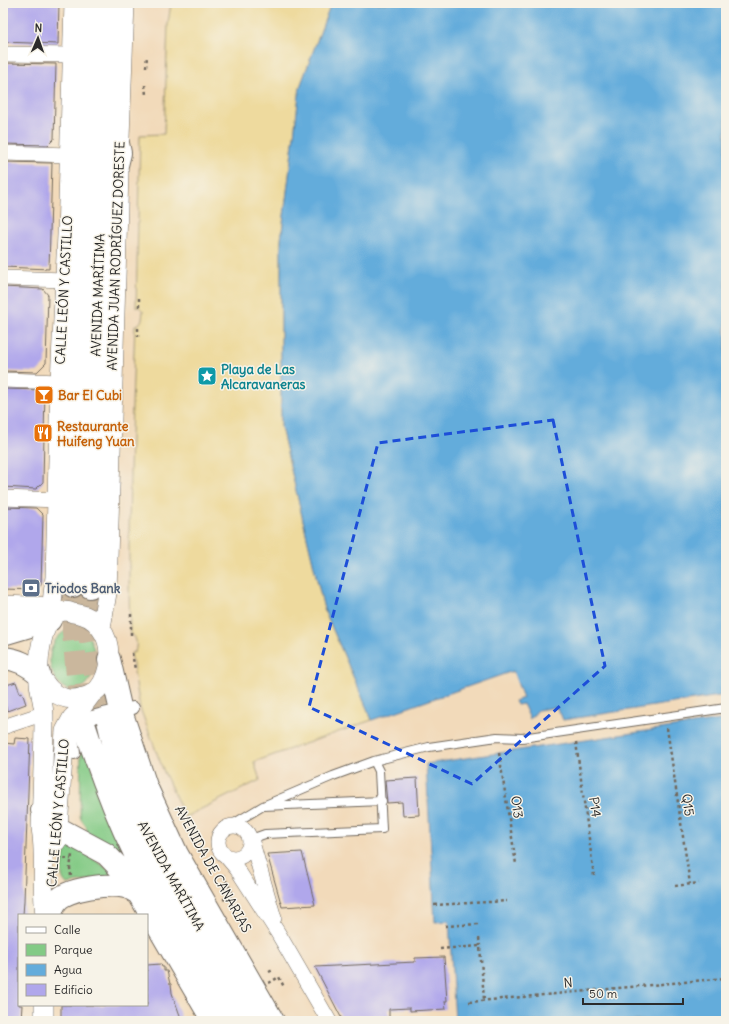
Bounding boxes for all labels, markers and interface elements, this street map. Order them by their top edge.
north arrow [18,18,58,58]
text: N [34,21,42,35]
street label: AVENIDA JUAN RODRÍGUEZ DORESTE [103,141,129,371]
street label: CALLE LEÓN Y CASTILLO [51,215,76,365]
street label: AVENIDA MARÍTIMA [86,233,109,357]
place label: Playa de Las Alcaravaneras [221,361,306,393]
place icon: Playa de Las Alcaravaneras [196,365,218,387]
bar icon: Bar El Cubi [33,384,55,406]
place label: Bar El Cubi [58,387,122,404]
place label: Restaurante Huifeng Yuan [57,418,135,450]
restaurant icon: Restaurante Huifeng Yuan [32,422,54,444]
bank icon: Triodos Bank [20,577,42,599]
place label: Triodos Bank [45,580,121,597]
street label: CALLE LEÓN Y CASTILLO [42,738,73,888]
street label: Q15 [678,793,698,817]
street label: O13 [507,795,527,819]
street label: P14 [585,796,605,818]
street label: AVENIDA DE CANARIAS [171,802,255,936]
street label: AVENIDA MARÍTIMA [134,818,209,934]
legend [18,914,148,1006]
text: Calle [54,922,81,937]
text: Parque [54,942,93,957]
text: Agua [54,962,82,977]
street label: N [563,974,573,992]
scale bar [583,980,683,1006]
text: Edificio [54,982,93,997]
text: 50 m [589,986,618,1001]

